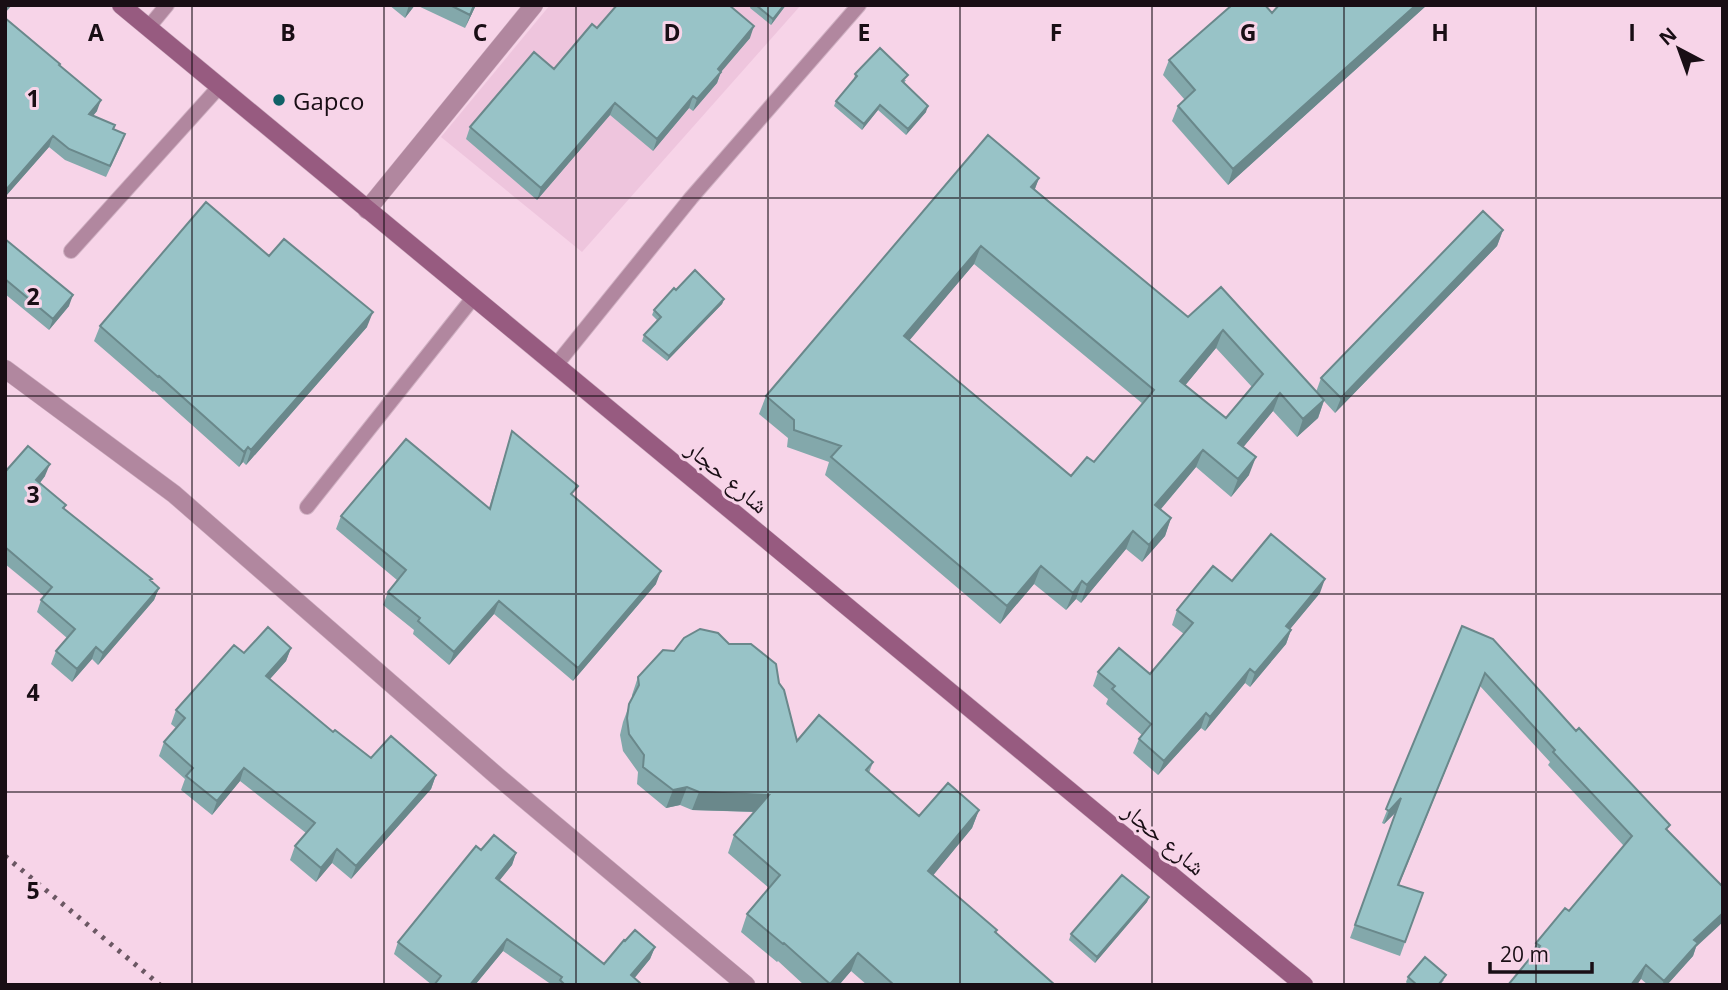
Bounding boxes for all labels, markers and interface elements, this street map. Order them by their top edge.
north arrow [1644,14,1714,84]
text: A [88,16,104,48]
text: B [280,16,296,48]
text: C [473,16,487,48]
text: D [663,16,681,48]
text: E [858,16,870,48]
text: F [1050,16,1062,48]
text: G [1240,16,1256,48]
text: H [1431,16,1449,48]
text: I [1628,16,1636,48]
text: N [1653,21,1682,51]
text: 1 [26,82,40,114]
place label: Gapco [293,84,364,117]
marker: Gapco [271,92,287,108]
text: 2 [26,280,40,312]
street label: شارع حجار [679,431,776,520]
text: 3 [26,478,40,510]
text: 4 [26,676,40,708]
street label: شارع حجار [1116,793,1213,882]
text: 5 [26,874,40,906]
scale bar [1490,930,1592,974]
text: 20 m [1500,940,1549,968]

